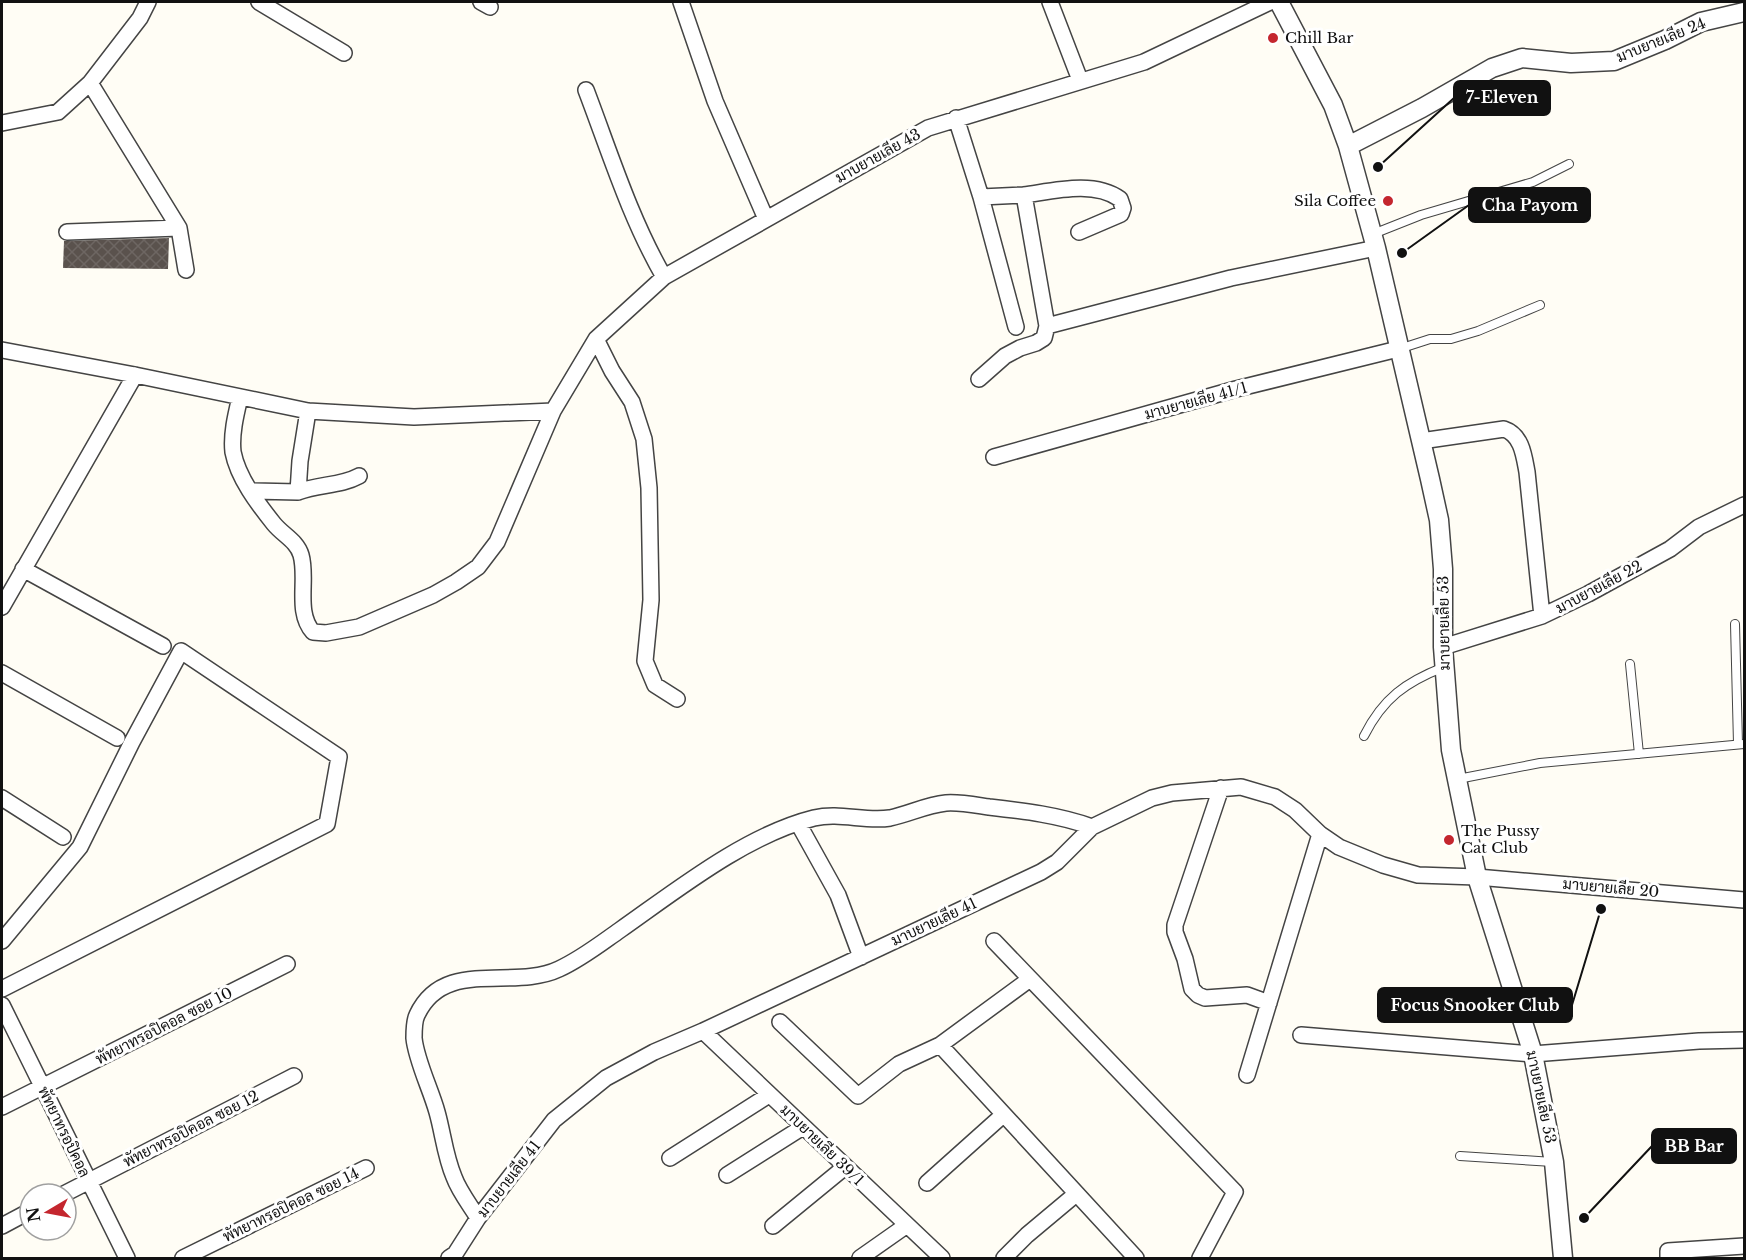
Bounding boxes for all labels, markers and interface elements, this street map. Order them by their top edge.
street label: มาบยายเลีย 24 [1613,13,1708,66]
place label: Chill Bar [1285,28,1354,47]
marker: Chill Bar [1266,31,1280,45]
callout: 7-Eleven [1454,81,1550,115]
text: 7-Eleven [1466,87,1539,107]
street label: มาบยายเลีย 43 [832,124,924,187]
callout: Cha Payom [1469,188,1590,222]
place label: Sila Coffee [1294,191,1376,210]
marker: Sila Coffee [1381,194,1395,208]
text: Cha Payom [1482,195,1579,215]
street label: มาบยายเลีย 41/1 [1142,378,1249,423]
street label: มาบยายเลีย 22 [1552,556,1645,617]
street label: มาบยายเลีย 53 [1433,576,1454,670]
place label: The Pussy Cat Club [1461,821,1540,857]
marker: The Pussy Cat Club [1442,833,1456,847]
street label: มาบยายเลีย 20 [1562,874,1660,901]
street label: มาบยายเลีย 41 [888,893,980,950]
street label: พัทยาทรอปิคอล ซอย 10 [92,983,236,1068]
callout: Focus Snooker Club [1378,988,1572,1022]
text: Focus Snooker Club [1391,995,1560,1015]
street label: มาบยายเลีย 53 [1522,1049,1561,1145]
street label: พัทยาทรอปิคอล [34,1083,95,1180]
street label: พัทยาทรอปิคอล ซอย 12 [120,1086,262,1171]
street label: มาบยายเลีย 39/1 [776,1100,868,1189]
callout: BB Bar [1652,1129,1736,1163]
street label: มาบยายเลีย 41 [473,1136,545,1221]
text: BB Bar [1664,1136,1724,1156]
street label: พัทยาทรอปิคอล ซอย 14 [219,1163,362,1246]
north arrow [18,1182,78,1242]
text: N [22,1205,44,1224]

